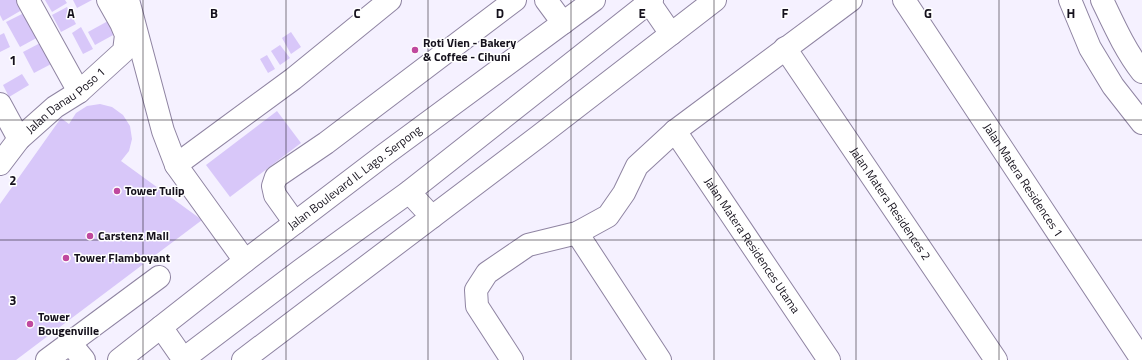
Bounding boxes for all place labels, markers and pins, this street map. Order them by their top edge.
place label: Roti Vien - Bakery & Coffee - Cihuni [423,33,516,66]
marker: Roti Vien - Bakery & Coffee - Cihuni [410,45,420,55]
place label: Tower Tulip [125,181,185,200]
marker: Tower Tulip [112,186,122,196]
place label: Carstenz Mall [98,226,169,245]
marker: Carstenz Mall [85,231,95,241]
place label: Tower Flamboyant [74,248,171,267]
marker: Tower Flamboyant [61,253,71,263]
place label: Tower Bougenville [38,307,99,340]
marker: Tower Bougenville [25,319,35,329]

